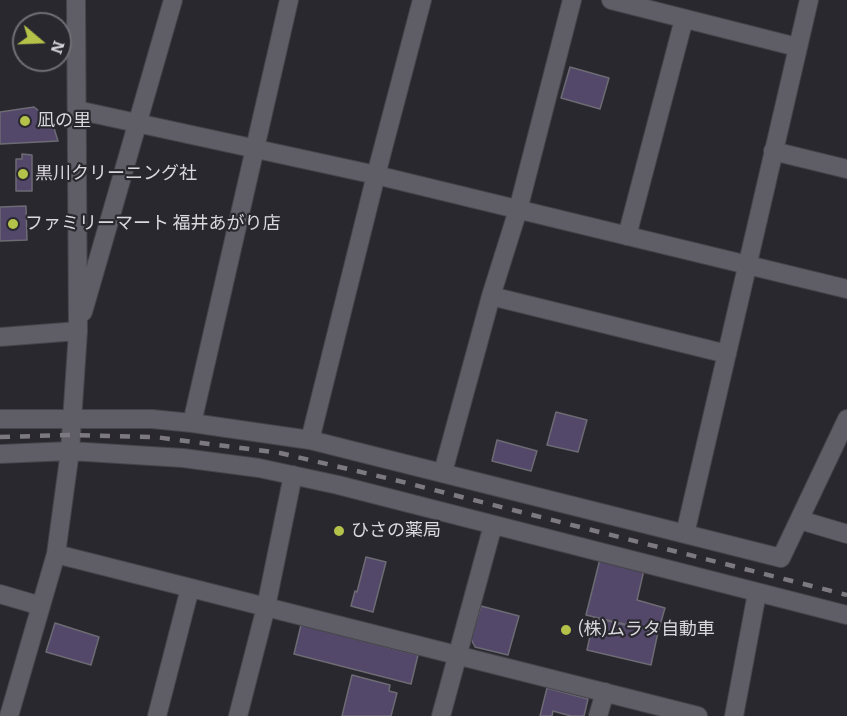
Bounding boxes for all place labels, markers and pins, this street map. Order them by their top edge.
place label: 凪の里 [37,110,91,132]
marker: 凪の里 [18,114,32,128]
place label: 黒川クリーニング社 [35,163,197,185]
marker: 黒川クリーニング社 [16,167,30,181]
place label: ファミリーマート 福井あがり店 [25,213,281,235]
marker: ファミリーマート 福井あがり店 [6,217,20,231]
place label: ひさの薬局 [351,520,441,542]
marker: ひさの薬局 [332,524,346,538]
place label: (株)ムラタ自動車 [578,619,715,641]
marker: (株)ムラタ自動車 [559,623,573,637]

